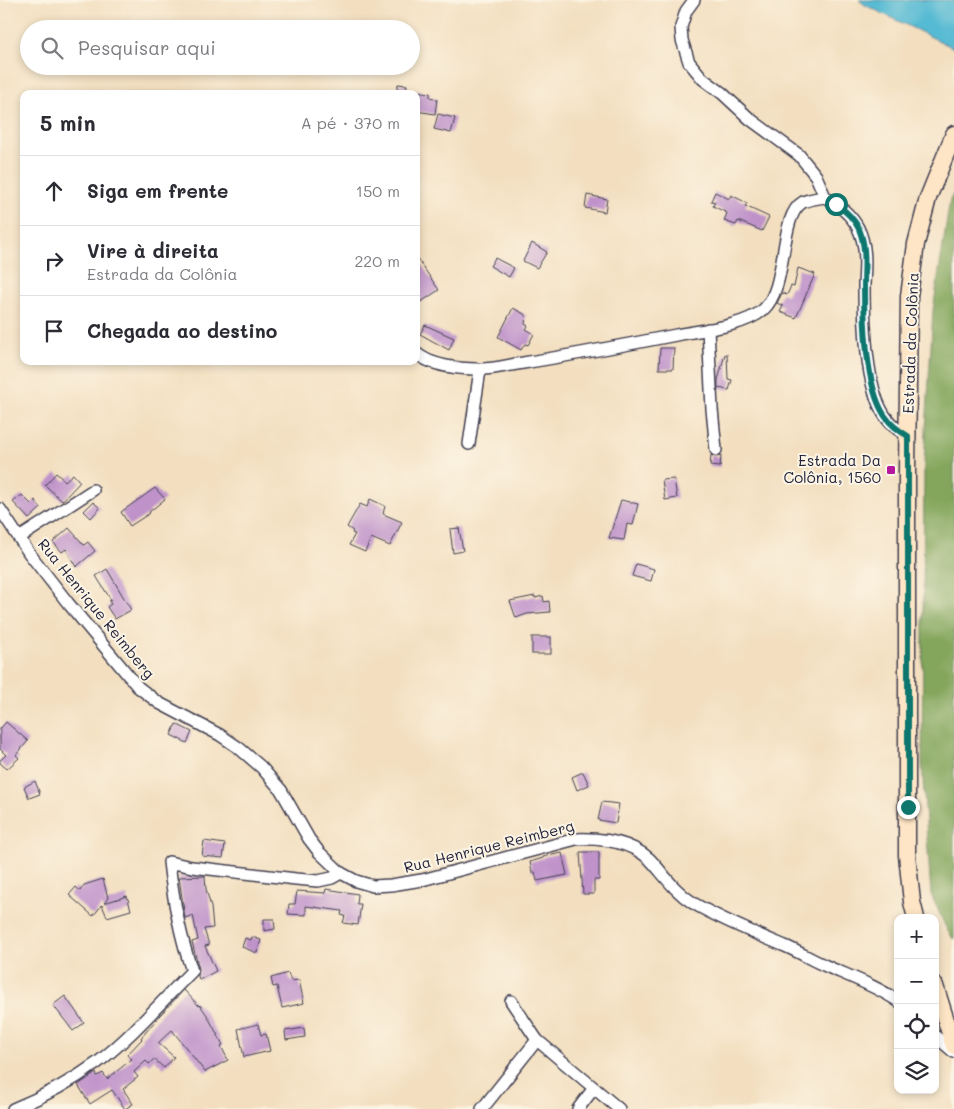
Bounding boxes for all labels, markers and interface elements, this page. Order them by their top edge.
search box [20,20,420,75]
icon: search [38,34,66,62]
text: Pesquisar aqui [78,35,216,60]
text: 5 min [40,109,96,136]
text: A pé · 370 m [301,112,400,133]
icon: ahead [40,177,68,205]
text: Siga em frente [87,178,228,203]
text: 150 m [356,180,400,201]
route start [825,193,848,216]
text: Vire à direita [87,238,219,263]
icon: right [40,247,68,275]
text: 220 m [354,250,400,271]
text: Estrada da Colônia [87,263,238,284]
street label: Estrada da Colônia [898,272,922,414]
icon: arrive [40,317,68,345]
text: Chegada ao destino [87,318,277,343]
place label: Estrada Da Colônia, 1560 [783,450,881,487]
marker: Estrada Da Colônia, 1560 [885,464,897,476]
street label: Rua Henrique Reimberg [34,534,160,683]
route end [897,796,920,819]
street label: Rua Henrique Reimberg [402,815,576,877]
map controls [894,914,939,1094]
button: + [894,914,939,959]
button: − [894,959,939,1004]
button: locate [894,1004,939,1049]
button: layers [894,1049,939,1094]

